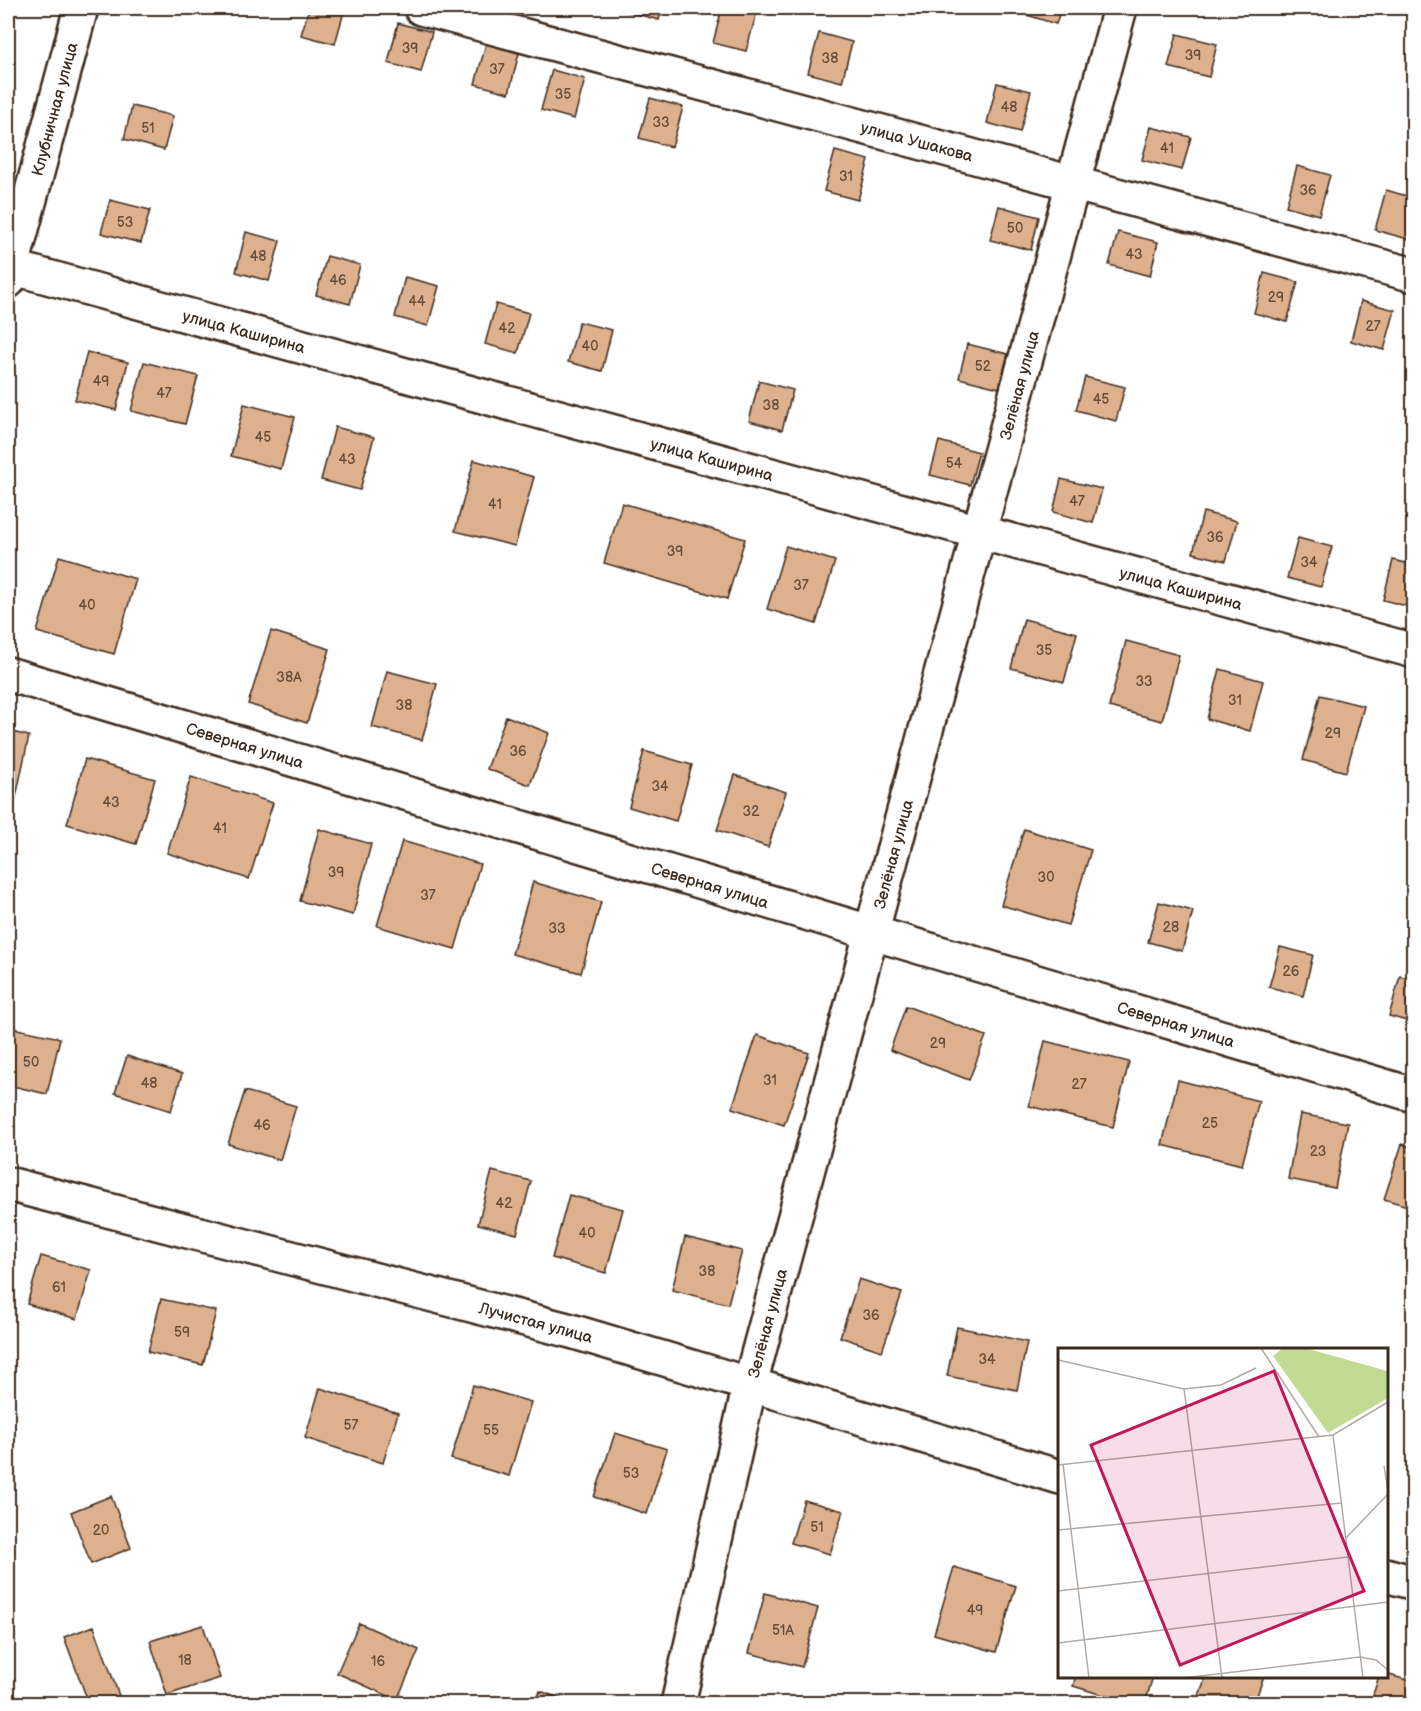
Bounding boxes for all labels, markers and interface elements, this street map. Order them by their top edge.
street label: Клубничная улица [28,40,83,178]
house number: 39 [402,40,418,57]
house number: 39 [1185,47,1201,64]
house number: 38 [822,50,838,67]
house number: 37 [489,61,505,78]
house number: 35 [555,86,571,103]
house number: 48 [1001,99,1017,116]
house number: 33 [652,114,670,131]
street label: улица Ушакова [858,118,975,167]
house number: 51 [141,120,155,137]
house number: 41 [1160,140,1174,157]
house number: 31 [839,168,853,185]
house number: 36 [1299,182,1317,199]
house number: 53 [117,214,133,231]
house number: 50 [1007,220,1023,237]
house number: 43 [1125,246,1143,263]
house number: 48 [250,248,266,265]
house number: 46 [329,272,347,289]
house number: 29 [1268,289,1284,306]
house number: 44 [408,293,426,310]
street label: улица Каширина [180,307,307,358]
house number: 27 [1365,318,1381,335]
house number: 42 [499,320,516,337]
street label: Зелёная улица [997,328,1044,442]
house number: 40 [582,338,598,355]
house number: 52 [975,358,992,375]
house number: 49 [93,373,109,390]
house number: 47 [156,385,172,402]
house number: 45 [1093,391,1109,408]
house number: 38 [763,397,779,414]
house number: 45 [255,429,271,446]
street label: улица Каширина [648,435,775,486]
house number: 43 [338,451,356,468]
house number: 54 [946,455,963,472]
house number: 47 [1069,493,1085,510]
house number: 41 [488,496,502,513]
house number: 36 [1206,529,1224,546]
house number: 39 [667,543,683,560]
house number: 34 [1300,554,1318,571]
street label: улица Каширина [1117,564,1244,615]
house number: 37 [793,577,809,594]
house number: 40 [79,597,95,614]
house number: 35 [1036,642,1052,659]
house number: 38А [276,669,302,686]
house number: 33 [1135,673,1153,690]
house number: 31 [1228,692,1242,709]
house number: 38 [396,697,412,714]
street label: Северная улица [183,720,306,774]
house number: 29 [1325,725,1341,742]
house number: 36 [509,743,527,760]
house number: 34 [651,778,669,795]
house number: 43 [102,794,120,811]
street label: Зелёная улица [871,797,918,911]
house number: 32 [743,803,760,820]
house number: 41 [213,820,227,837]
street label: Северная улица [648,860,771,914]
house number: 39 [328,864,344,881]
house number: 30 [1038,869,1054,886]
house number: 37 [420,887,436,904]
house number: 28 [1163,919,1179,936]
house number: 33 [548,920,566,937]
house number: 26 [1283,963,1300,980]
street label: Северная улица [1114,999,1237,1053]
house number: 29 [930,1035,946,1052]
house number: 50 [23,1054,39,1071]
house number: 31 [763,1072,777,1089]
house number: 48 [141,1075,157,1092]
house number: 27 [1071,1076,1087,1093]
house number: 25 [1202,1115,1218,1132]
house number: 46 [253,1117,271,1134]
house number: 23 [1310,1143,1326,1160]
house number: 42 [496,1195,513,1212]
house number: 40 [579,1225,595,1242]
house number: 38 [699,1263,715,1280]
street label: Зелёная улица [745,1266,792,1380]
house number: 61 [52,1279,66,1296]
street label: Лучистая улица [476,1299,595,1348]
house number: 36 [862,1307,880,1324]
house number: 59 [174,1324,190,1341]
inset map [1058,1348,1388,1678]
house number: 34 [978,1351,996,1368]
house number: 57 [344,1417,359,1434]
house number: 55 [483,1422,499,1439]
house number: 53 [623,1465,639,1482]
house number: 51 [810,1519,824,1536]
house number: 20 [93,1522,109,1539]
house number: 49 [967,1602,983,1619]
house number: 51А [772,1622,794,1639]
house number: 18 [178,1652,192,1669]
house number: 16 [371,1653,385,1670]

